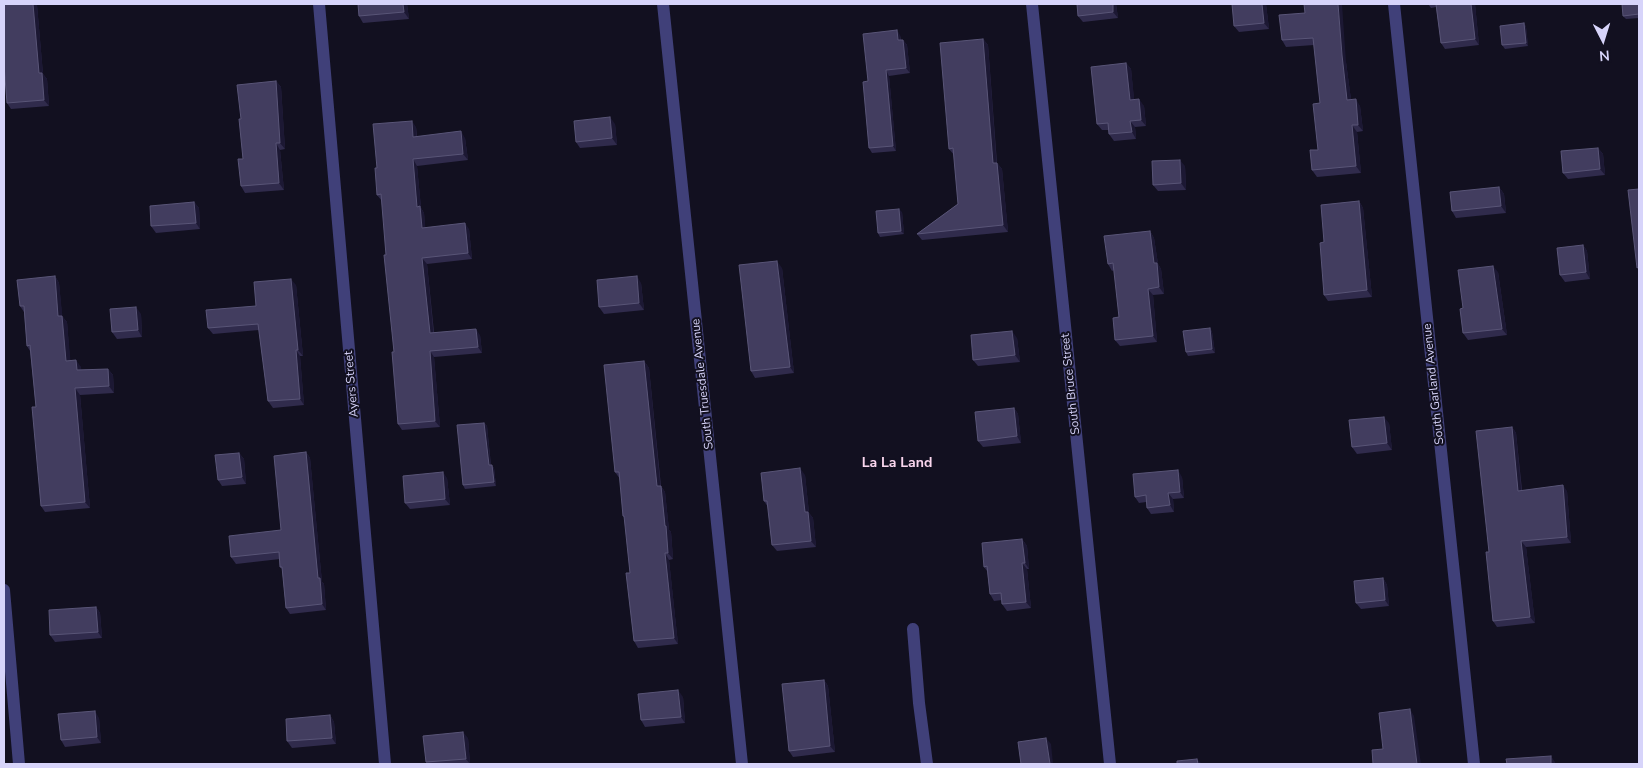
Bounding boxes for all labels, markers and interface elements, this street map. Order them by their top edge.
north arrow [1578,15,1628,65]
text: N [1598,46,1610,65]
street label: South Truesdale Avenue [689,318,717,450]
street label: South Garland Avenue [1420,323,1448,445]
street label: South Bruce Street [1059,333,1083,435]
street label: Ayers Street [342,350,362,418]
district label: La La Land [862,456,932,472]

